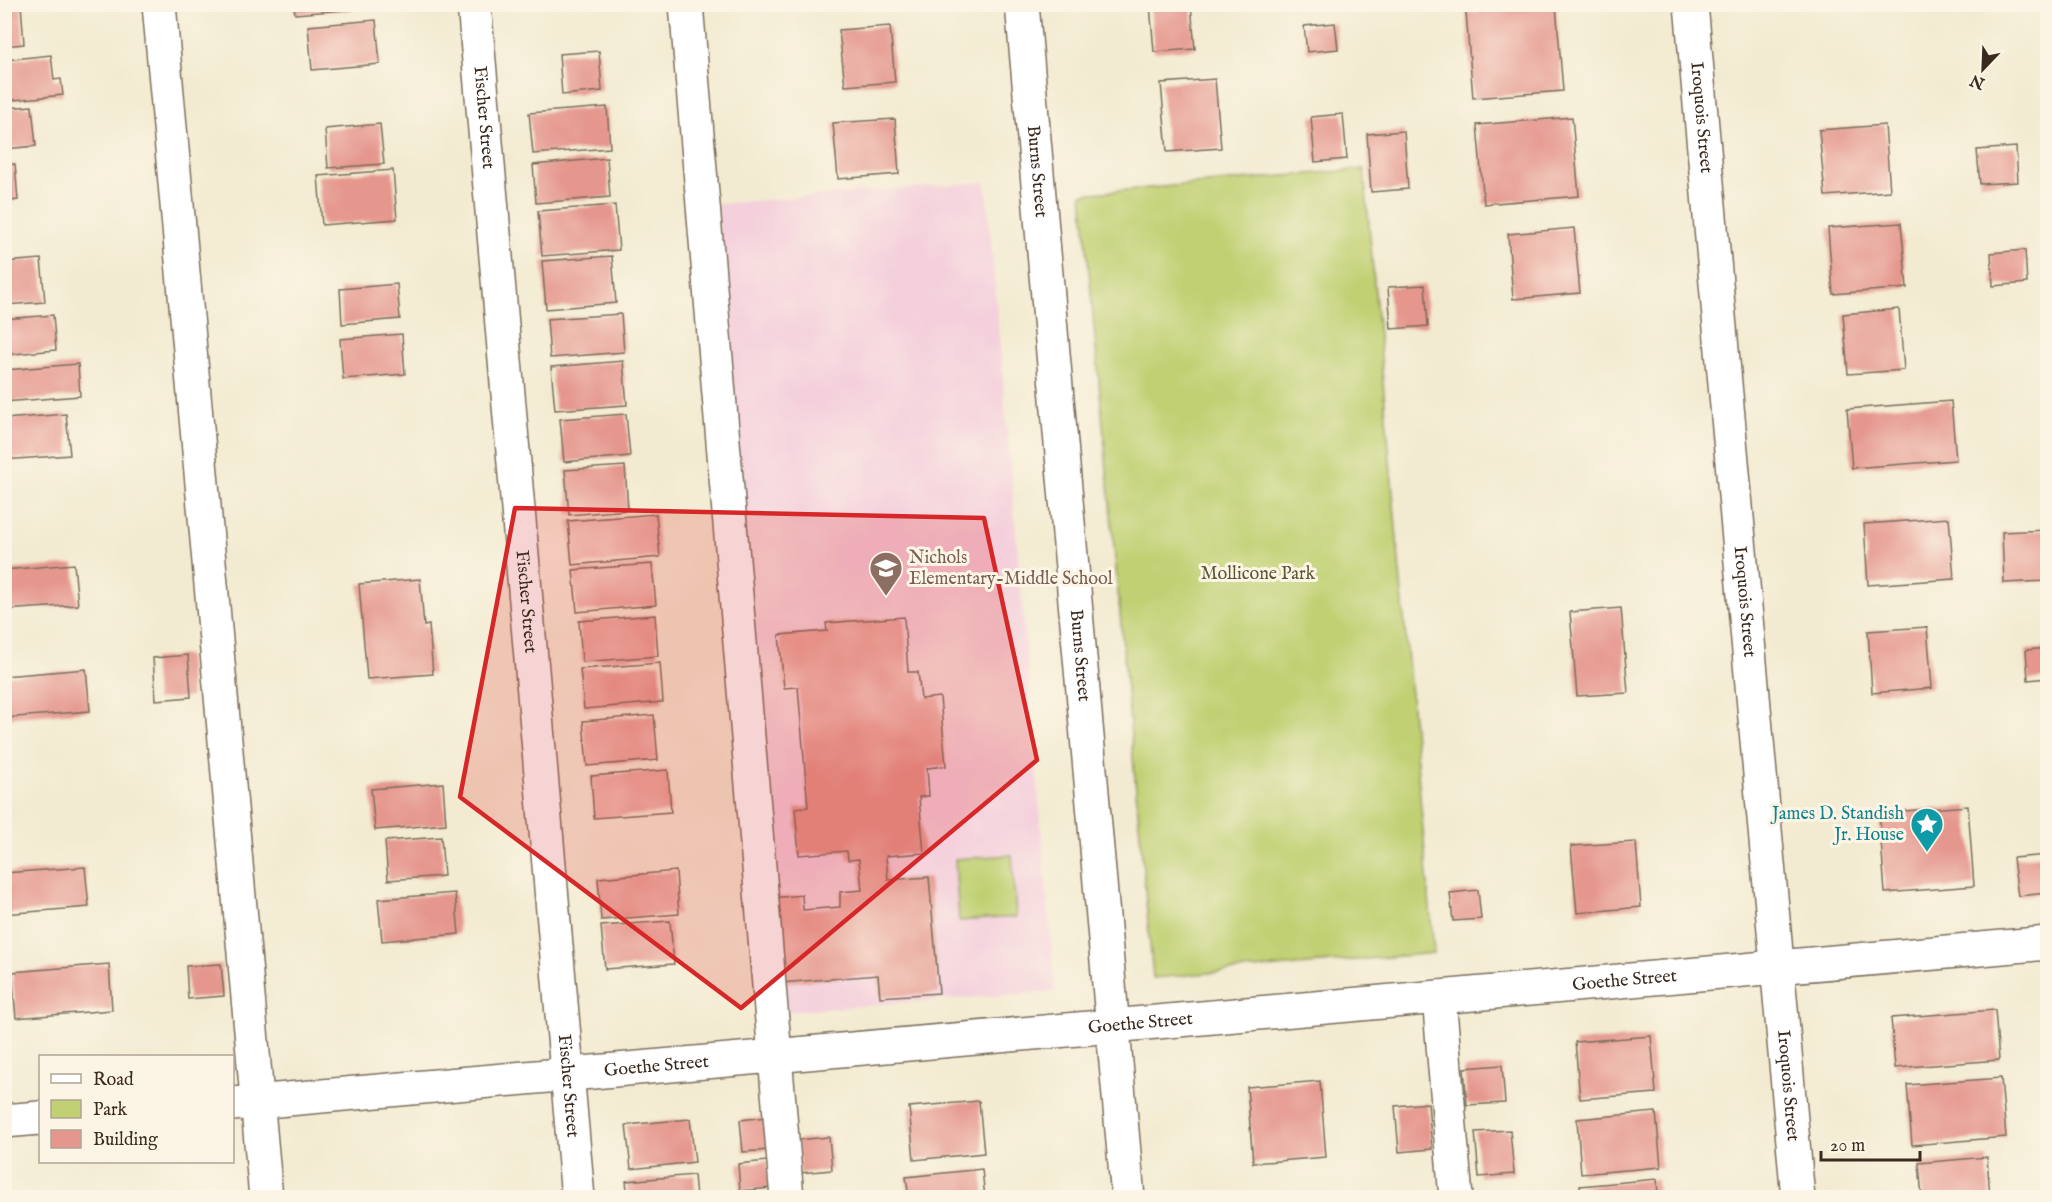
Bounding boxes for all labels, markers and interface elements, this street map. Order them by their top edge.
north arrow [1953,39,2013,99]
street label: Iroquois Street [1685,61,1718,174]
street label: Fischer Street [468,65,500,170]
text: N [1967,69,1989,93]
street label: Burns Street [1021,124,1052,218]
street label: Iroquois Street [1728,545,1761,658]
place label: Nichols Elementary-Middle School [909,547,1113,591]
street label: Fischer Street [510,549,542,654]
school or university icon: Nichols Elementary-Middle School [868,550,904,597]
park label: Mollicone Park [1201,563,1316,586]
street label: Burns Street [1064,608,1095,703]
place label: James D. Standish Jr. House [1770,803,1904,847]
place icon: James D. Standish Jr. House [1909,806,1945,853]
street label: Goethe Street [1571,964,1678,997]
street label: Goethe Street [1087,1007,1194,1040]
street label: Iroquois Street [1771,1029,1804,1142]
street label: Fischer Street [552,1033,584,1138]
street label: Goethe Street [603,1050,710,1082]
legend [39,1055,234,1163]
text: Road [93,1069,134,1092]
text: Park [93,1099,128,1122]
scale bar [1821,1124,1920,1162]
text: Building [93,1129,158,1152]
text: 20 m [1830,1135,1865,1158]

